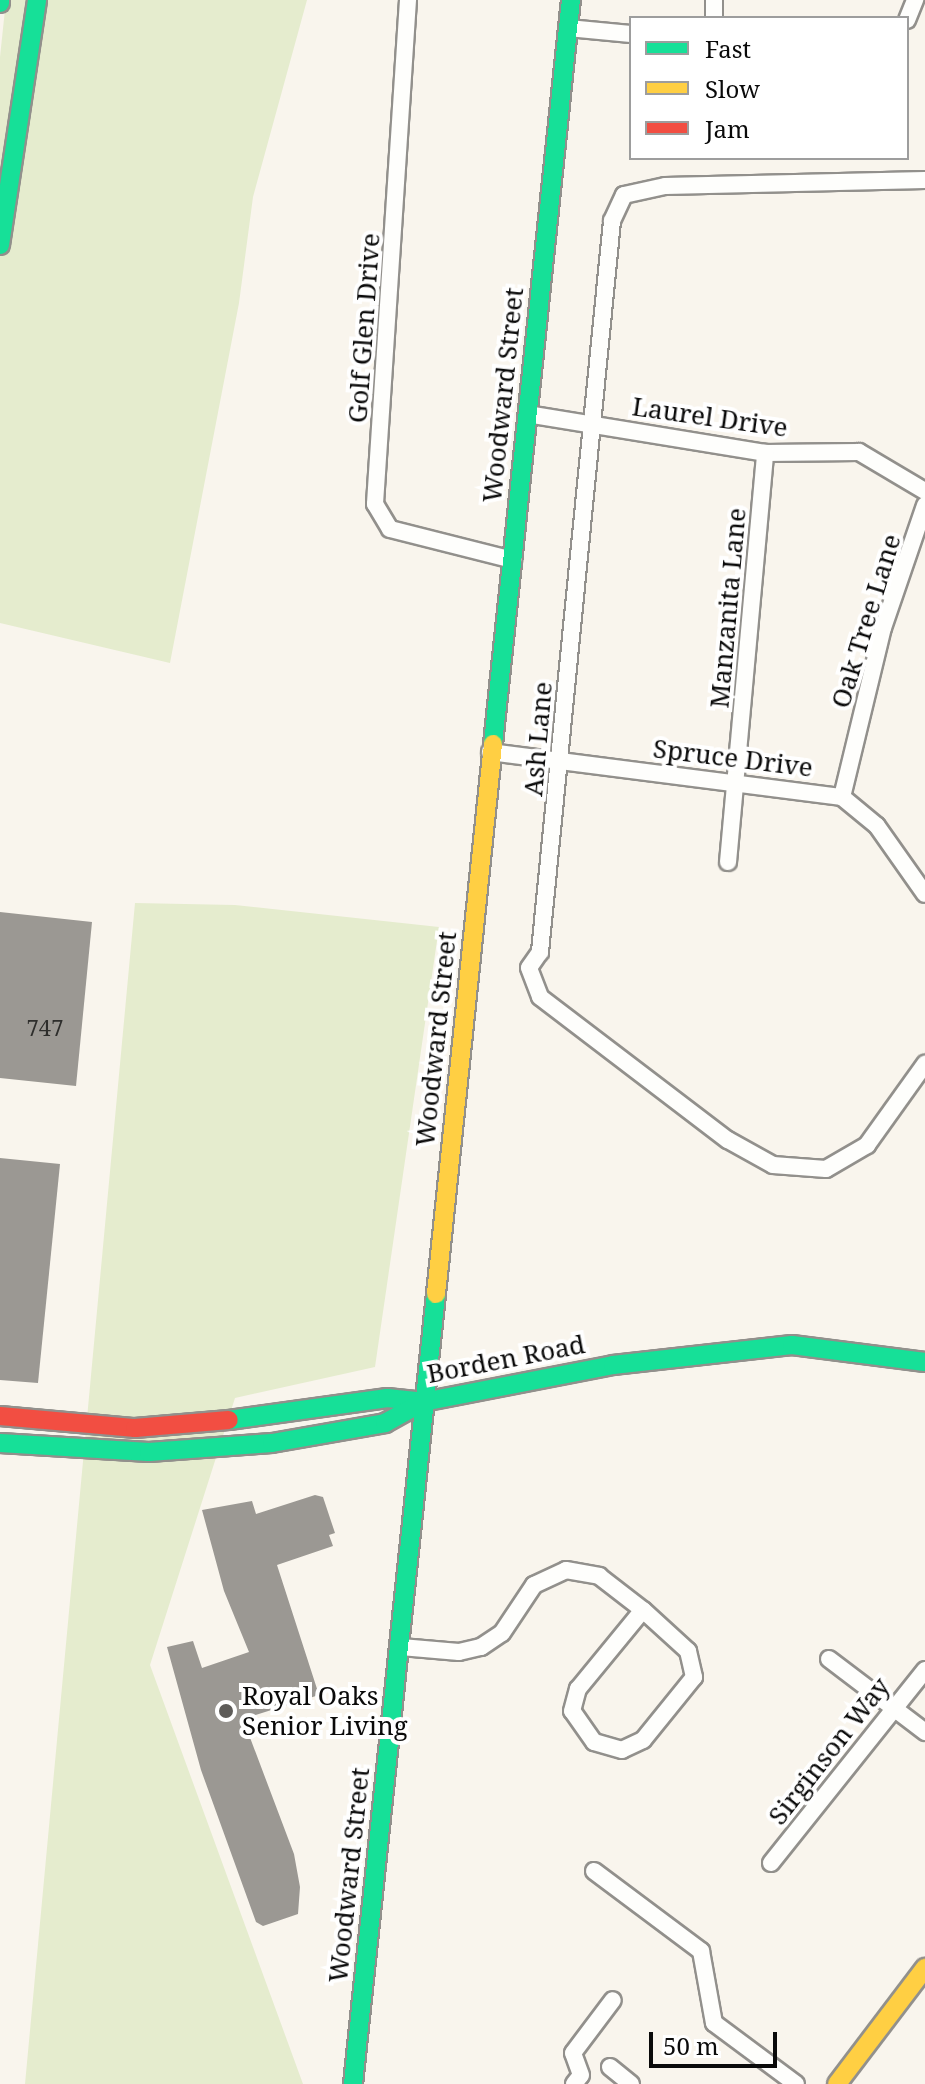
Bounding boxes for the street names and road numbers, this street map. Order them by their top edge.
street label: Golf Glen Drive [342,232,386,424]
street label: Woodward Street [476,286,530,504]
street label: Laurel Drive [630,391,790,443]
street label: Manzanita Lane [704,507,752,709]
street label: Oak Tree Lane [825,530,907,712]
street label: Ash Lane [517,680,559,798]
street label: Spruce Drive [651,733,815,783]
street label: Woodward Street [409,930,463,1148]
street label: Borden Road [424,1328,588,1390]
street label: Sirginson Way [762,1671,896,1831]
street label: Woodward Street [322,1766,376,1984]

